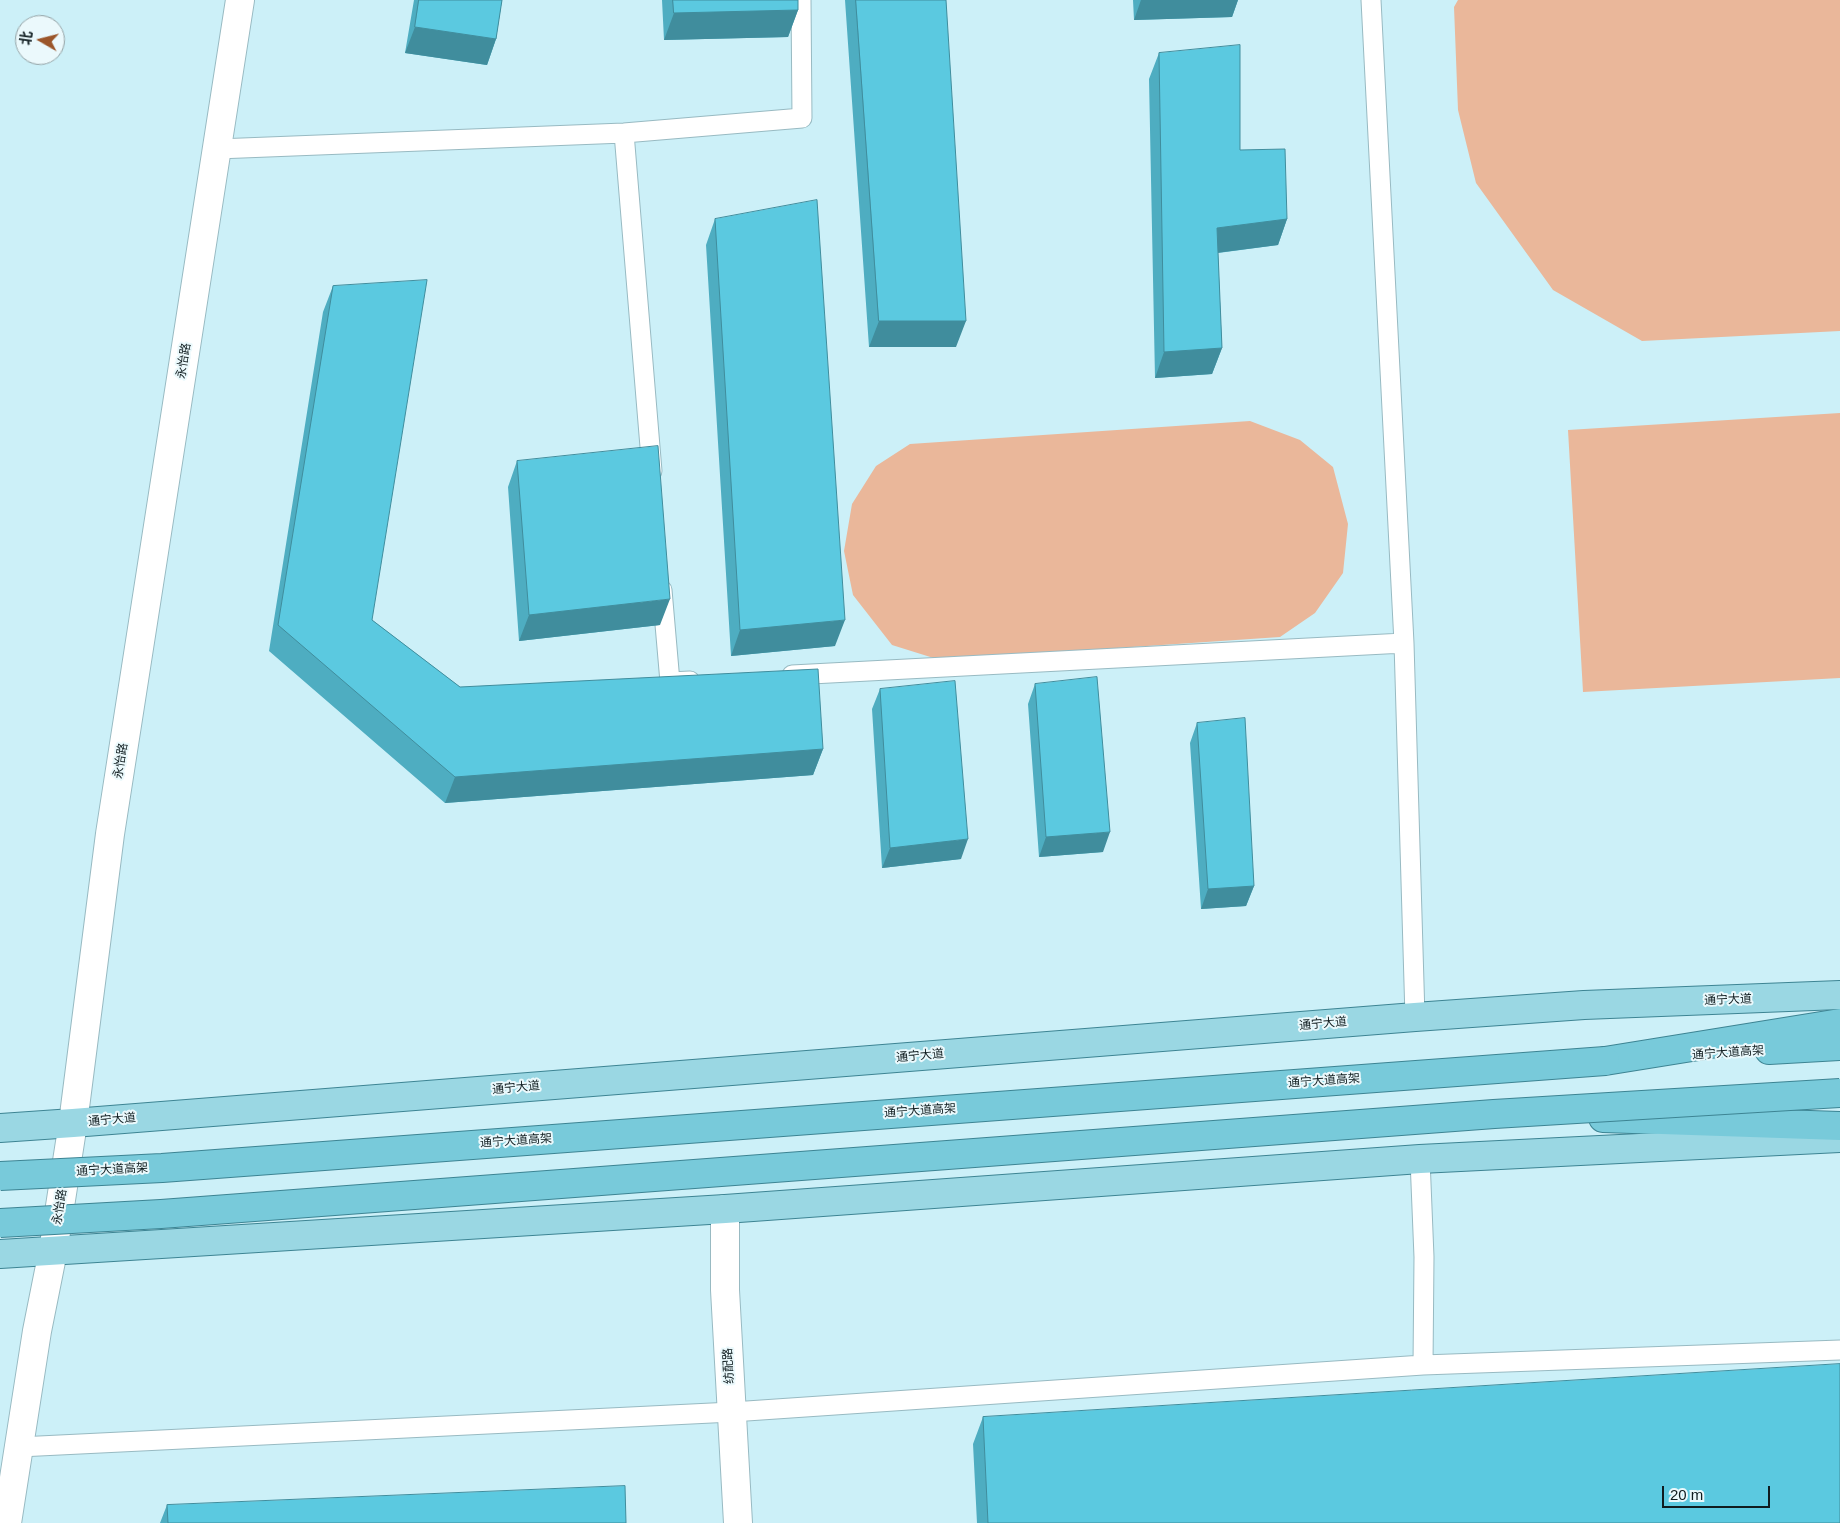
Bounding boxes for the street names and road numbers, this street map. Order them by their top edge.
street label: 永怡路 [174,342,194,380]
street label: 永怡路 [111,742,131,780]
street label: 通宁大道 [1704,992,1752,1008]
street label: 通宁大道 [1298,1015,1348,1033]
street label: 通宁大道高架 [1692,1043,1764,1063]
street label: 通宁大道 [895,1047,945,1065]
street label: 通宁大道高架 [1288,1071,1360,1091]
street label: 通宁大道 [491,1079,541,1097]
street label: 通宁大道高架 [884,1101,956,1121]
street label: 通宁大道 [87,1111,137,1129]
street label: 通宁大道高架 [480,1131,552,1151]
street label: 通宁大道高架 [76,1161,148,1179]
street label: 永怡路 [50,1188,70,1226]
street label: 纺配路 [721,1348,737,1384]

